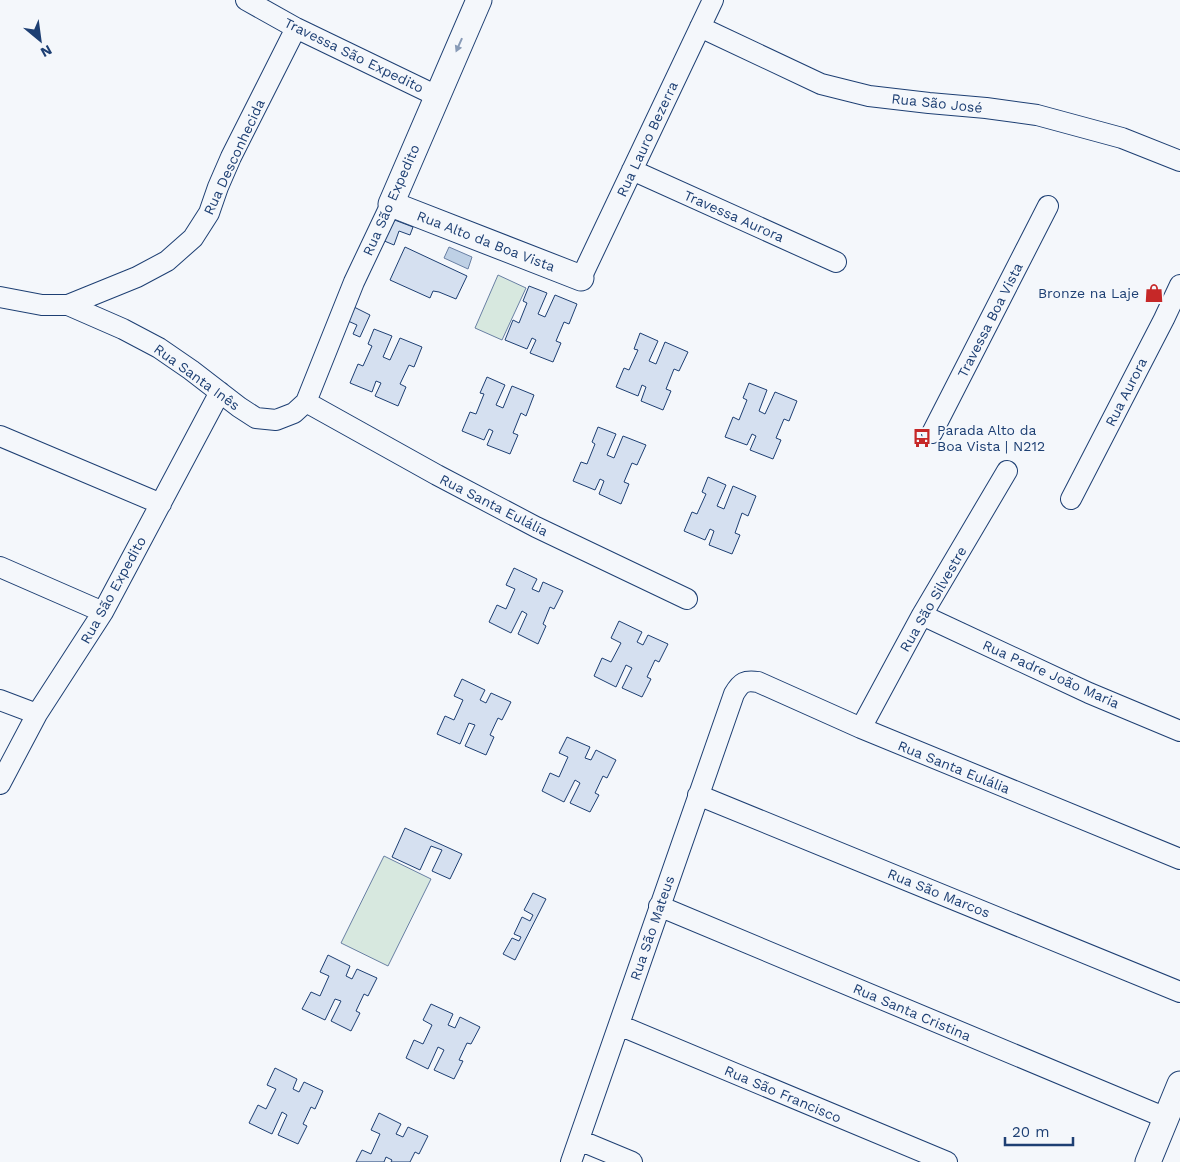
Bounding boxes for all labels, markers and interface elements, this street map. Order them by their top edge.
street label: Travessa São Expedito [282,14,426,96]
north arrow [15,15,65,65]
one-way arrow [455,38,463,52]
text: N [38,42,55,61]
street label: Rua Lauro Bezerra [613,79,681,199]
street label: Rua São José [891,90,983,116]
street label: Rua Desconhecida [200,97,268,217]
street label: Rua São Expedito [359,142,423,258]
street label: Travessa Aurora [682,187,787,245]
street label: Rua Alto da Boa Vista [415,207,557,275]
street label: Travessa Boa Vista [954,260,1026,380]
shop icon: Bronze na Laje [1143,282,1165,304]
place label: Bronze na Laje [1038,285,1139,301]
street label: Rua Santa Inês [151,341,243,413]
street label: Rua Aurora [1102,355,1150,429]
place label: Parada Alto da Boa Vista | N212 [937,422,1045,454]
bus stop icon: Parada Alto da Boa Vista | N212 [911,427,933,449]
street label: Rua Santa Eulália [437,471,551,539]
street label: Rua São Expedito [77,534,149,646]
street label: Rua São Silvestre [896,544,970,654]
street label: Rua Padre João Maria [980,637,1122,711]
street label: Rua Santa Eulália [896,737,1012,797]
street label: Rua São Marcos [885,865,993,921]
street label: Rua São Mateus [627,874,677,982]
street label: Rua Santa Cristina [851,980,973,1044]
street label: Rua São Francisco [722,1062,844,1126]
scale bar [1005,1114,1072,1146]
text: 20 m [1012,1123,1050,1141]

